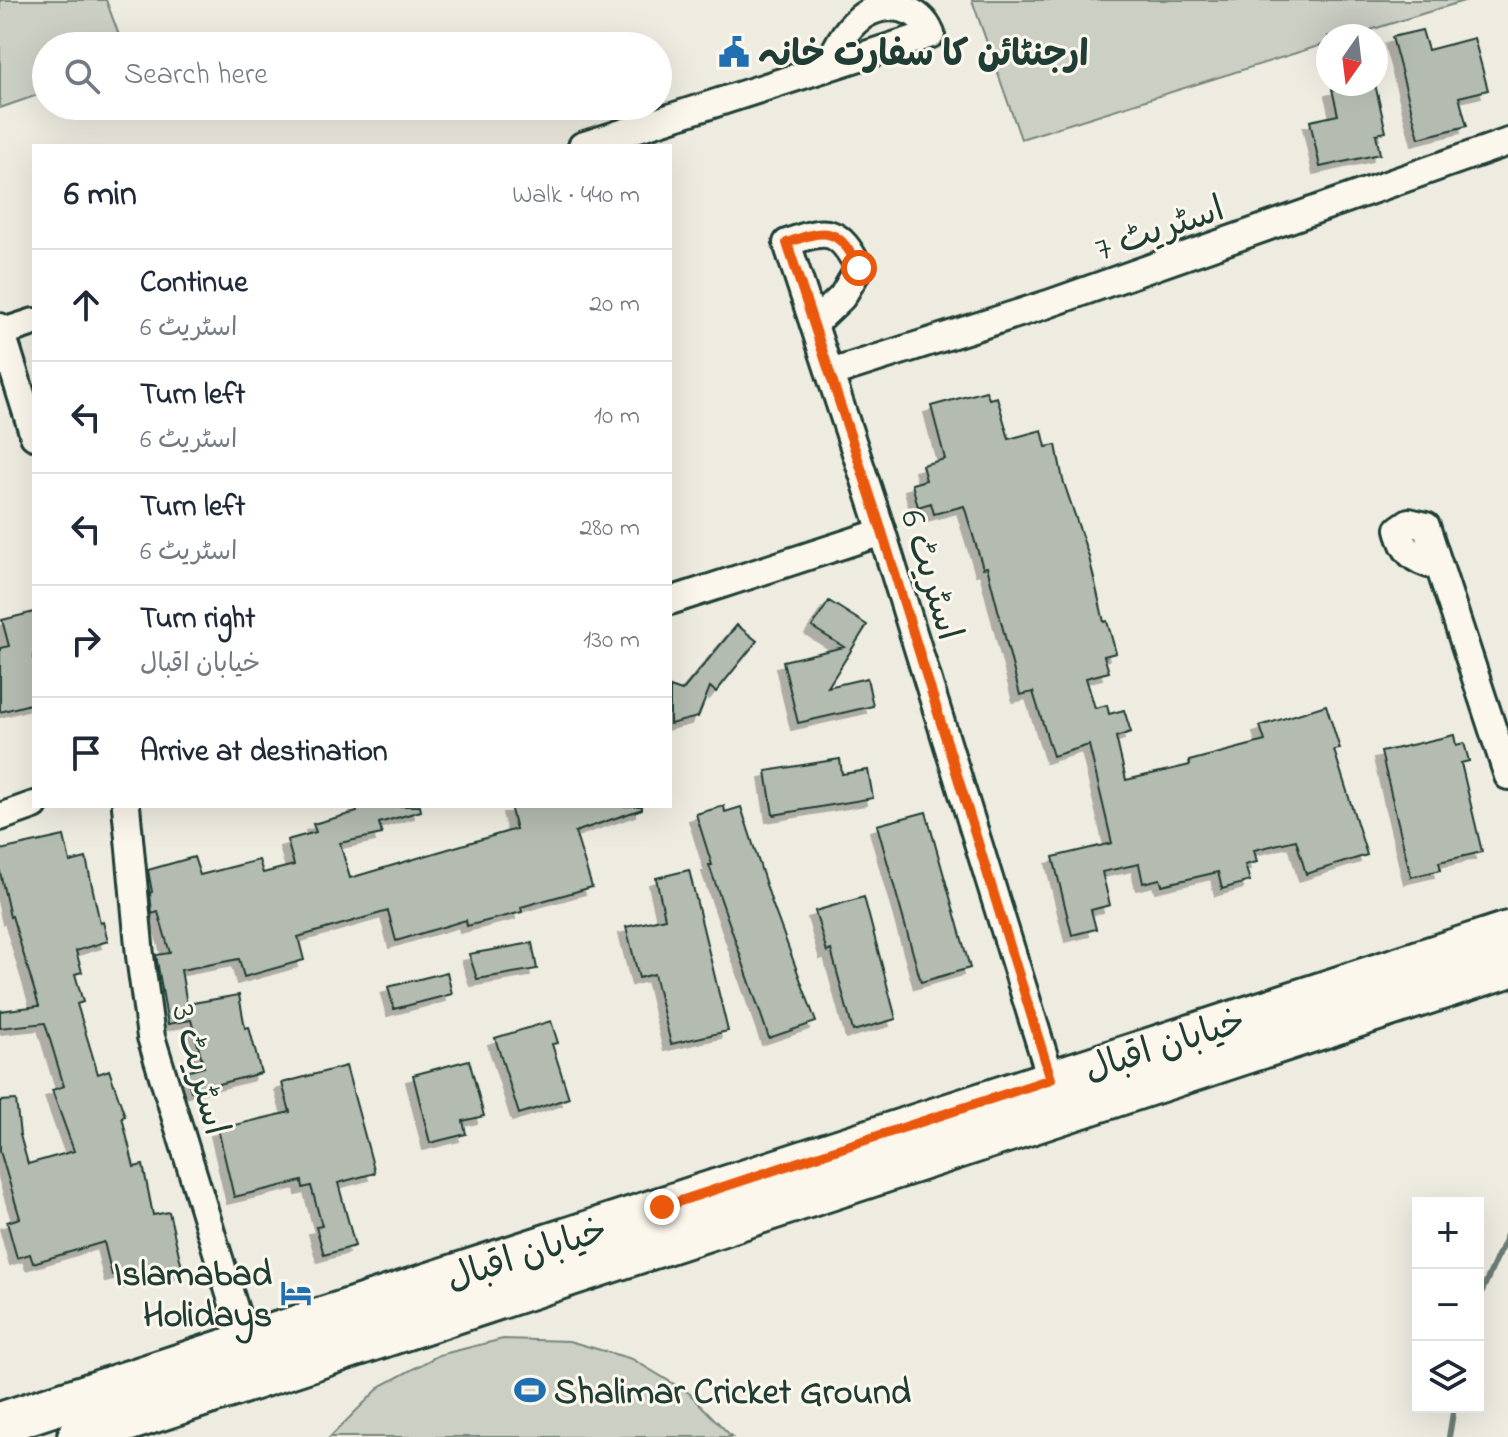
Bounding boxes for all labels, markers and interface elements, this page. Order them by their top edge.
north arrow [1316,24,1388,96]
place label: ارجنٹائن کا سفارت خانہ [758,30,1088,83]
search box [32,32,672,120]
public building icon: ارجنٹائن کا سفارت خانہ [717,35,751,69]
icon: search [60,54,104,98]
text: Search here [124,54,268,98]
text: 6 min [64,171,137,221]
text: Walk · 440 m [512,177,640,215]
street label: اسٹریٹ 7 [1089,184,1232,278]
route start [841,250,877,286]
text: Continue [140,262,248,306]
icon: ahead [64,283,108,327]
text: 20 m [589,286,640,324]
text: اسٹریٹ 6 [140,310,237,348]
text: Turn left [140,374,245,418]
icon: left [64,395,108,439]
text: 10 m [594,398,640,436]
text: اسٹریٹ 6 [140,422,237,460]
text: Turn left [140,486,245,530]
street label: اسٹریٹ 6 [884,503,974,647]
icon: left [64,507,108,551]
text: 280 m [579,510,640,548]
text: اسٹریٹ 6 [140,534,237,572]
text: Turn right [140,598,255,642]
icon: right [64,619,108,663]
text: 130 m [583,622,640,660]
text: خیابان اقبال [140,646,260,684]
icon: arrive [64,731,108,775]
text: Arrive at destination [140,731,388,775]
street label: خیابان اقبال [1078,996,1253,1098]
street label: اسٹریٹ 3 [155,999,241,1142]
route end [644,1189,680,1225]
map controls [1412,1197,1484,1413]
button: + [1412,1197,1484,1269]
street label: خیابان اقبال [440,1205,615,1307]
place label: Islamabad Holidays [114,1250,273,1344]
button: − [1412,1269,1484,1341]
hotel icon: Islamabad Holidays [279,1276,313,1310]
button: layers [1412,1341,1484,1413]
place label: Shalimar Cricket Ground [554,1368,912,1421]
sports icon: Shalimar Cricket Ground [513,1373,547,1407]

